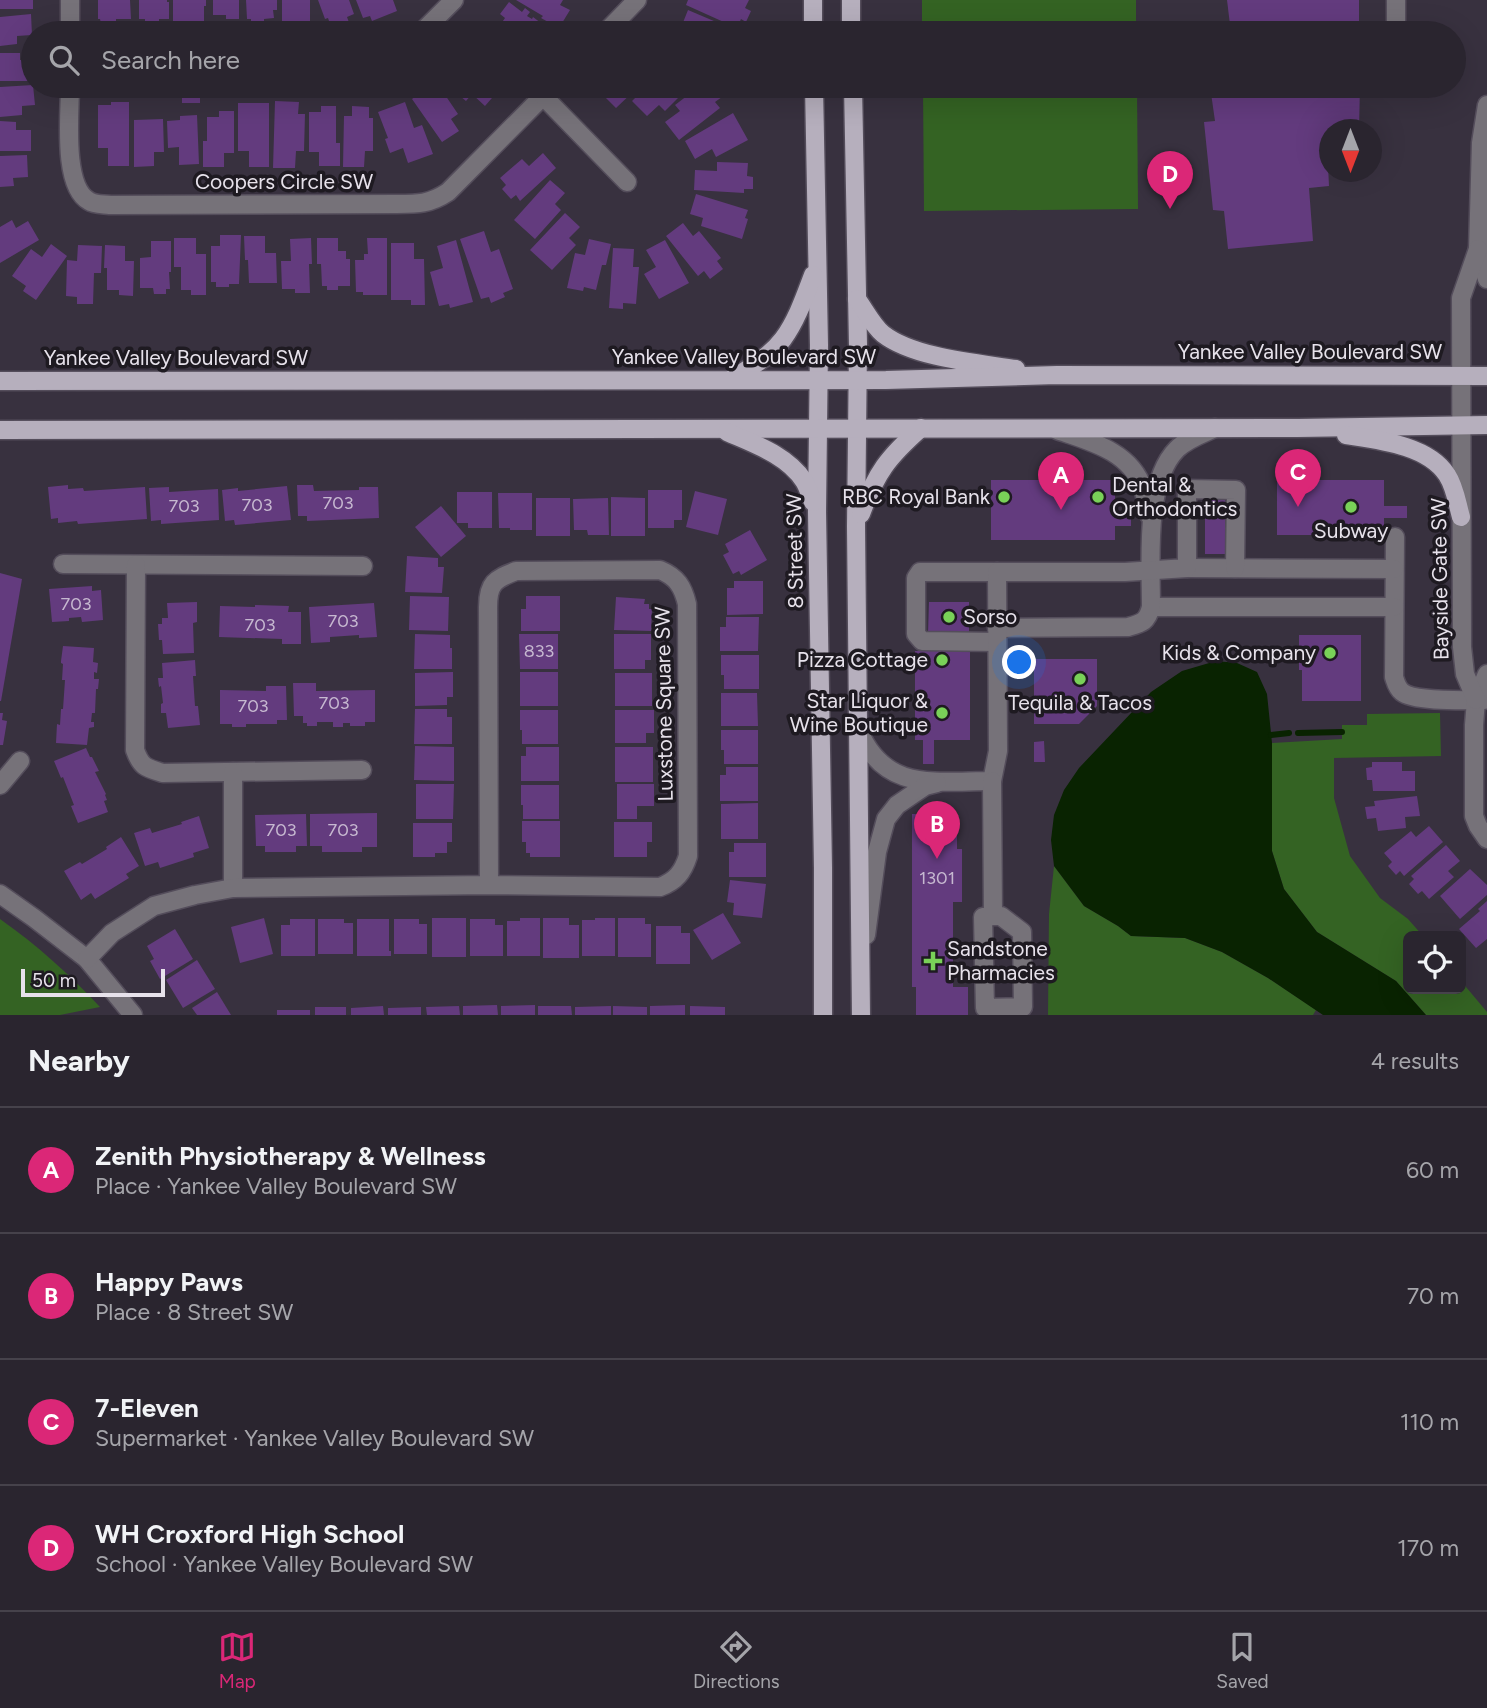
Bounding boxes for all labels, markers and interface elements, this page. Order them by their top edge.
search box [21,21,1466,98]
icon: search [45,41,83,79]
text: Search here [101,44,240,76]
north arrow [1319,119,1382,182]
pin: D [1147,151,1193,209]
street label: Coopers Circle SW [195,169,373,194]
street label: Yankee Valley Boulevard SW [1178,339,1442,364]
street label: Yankee Valley Boulevard SW [612,344,876,369]
street label: Yankee Valley Boulevard SW [44,345,308,370]
pin: C [1275,449,1321,507]
pin: A [1038,452,1084,510]
place label: Dental & Orthodontics [1112,472,1237,521]
place label: RBC Royal Bank [842,484,991,509]
marker: RBC Royal Bank [996,489,1012,505]
marker: Dental & Orthodontics [1090,489,1106,505]
house number: 703 [323,492,354,514]
street label: 8 Street SW [781,493,808,609]
house number: 703 [242,494,273,516]
house number: 703 [169,495,200,517]
street label: Bayside Gate SW [1426,498,1453,660]
marker: Subway [1343,499,1359,515]
place label: Subway [1314,518,1388,543]
house number: 703 [61,593,92,615]
place label: Sorso [963,604,1017,629]
street label: Luxstone Square SW [649,606,678,802]
marker: Sorso [941,609,957,625]
house number: 703 [328,610,359,632]
house number: 703 [245,614,276,636]
house number: 833 [524,640,554,662]
place label: Kids & Company [1161,640,1316,665]
your location [1002,645,1036,679]
marker: Kids & Company [1322,645,1338,661]
place label: Pizza Cottage [797,647,928,672]
marker: Pizza Cottage [934,652,950,668]
marker: Tequila & Tacos [1072,671,1088,687]
place label: Star Liquor & Wine Boutique [790,688,928,737]
place label: Tequila & Tacos [1008,690,1152,715]
house number: 703 [319,692,350,714]
house number: 703 [238,695,269,717]
marker: Star Liquor & Wine Boutique [934,705,950,721]
pin: B [914,801,960,859]
house number: 703 [266,819,297,841]
house number: 703 [328,819,359,841]
house number: 1301 [919,867,955,889]
map controls [1403,931,1466,994]
button: locate [1403,931,1466,994]
place label: Sandstone Pharmacies [947,936,1055,985]
marker: Sandstone Pharmacies [925,953,941,969]
scale bar [21,966,164,998]
text: 50 m [32,969,76,992]
text: Nearby [28,1042,130,1079]
text: 4 results [1371,1047,1459,1075]
text: Zenith Physiotherapy & Wellness [95,1140,486,1172]
text: A [43,1156,59,1184]
text: 60 m [1406,1156,1459,1184]
text: Place · Yankee Valley Boulevard SW [95,1172,457,1200]
text: Happy Paws [95,1266,243,1298]
text: B [44,1282,58,1310]
text: 70 m [1407,1282,1459,1310]
text: Place · 8 Street SW [95,1298,293,1326]
text: 7-Eleven [95,1392,199,1424]
text: C [43,1408,59,1436]
text: 110 m [1400,1408,1459,1436]
text: Supermarket · Yankee Valley Boulevard SW [95,1424,534,1452]
text: WH Croxford High School [95,1518,404,1550]
text: D [43,1534,59,1562]
text: 170 m [1397,1534,1459,1562]
text: School · Yankee Valley Boulevard SW [95,1550,473,1578]
tab: Map [218,1628,256,1693]
tab: Directions [693,1628,780,1693]
tab: Saved [1216,1628,1269,1693]

